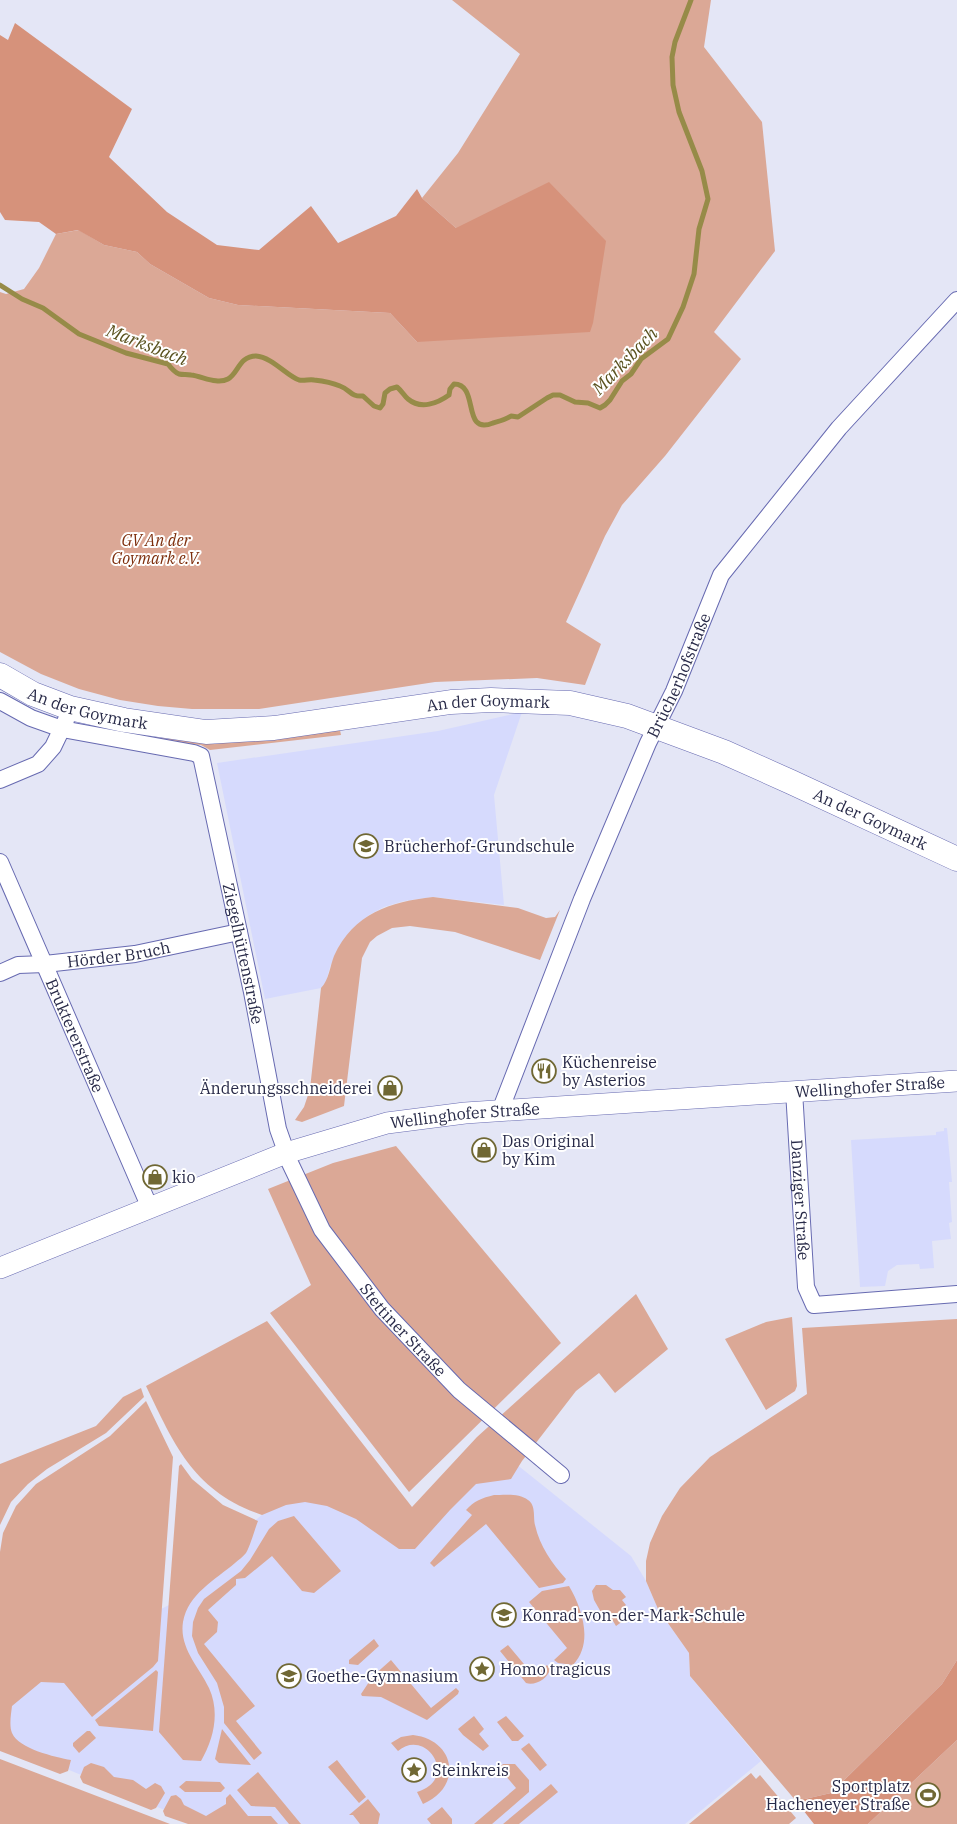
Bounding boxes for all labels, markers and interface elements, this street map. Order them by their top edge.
water label: Marksbach [102,318,191,371]
water label: Marksbach [586,322,662,400]
park label: GV An der Goymark e.V. [111,530,201,568]
street label: Brücherhofstraße [642,610,715,741]
street label: An der Goymark [25,683,150,733]
street label: An der Goymark [425,690,551,715]
street label: An der Goymark [810,784,931,854]
school or university icon: Brücherhof-Grundschule [353,833,379,859]
place label: Brücherhof-Grundschule [384,836,575,856]
street label: Ziegelhüttenstraße [219,881,268,1026]
street label: Hörder Bruch [66,937,172,971]
street label: Bruktererstraße [42,975,109,1095]
place label: Küchenreise by Asterios [562,1052,657,1090]
restaurant icon: Küchenreise by Asterios [531,1058,557,1084]
street label: Wellinghofer Straße [794,1072,946,1102]
shop icon: Änderungsschneiderei [377,1075,403,1101]
place label: Änderungsschneiderei [200,1078,372,1098]
street label: Wellinghofer Straße [389,1098,540,1133]
place label: Das Original by Kim [502,1131,595,1169]
shop icon: Das Original by Kim [471,1137,497,1163]
street label: Danziger Straße [787,1139,814,1261]
shop icon: kio [142,1164,168,1190]
place label: kio [172,1167,195,1187]
street label: Stettiner Straße [356,1279,451,1381]
school or university icon: Konrad-von-der-Mark-Schule [491,1602,517,1628]
place label: Konrad-von-der-Mark-Schule [522,1605,745,1625]
place icon: Homo tragicus [469,1656,495,1682]
place label: Homo tragicus [500,1659,611,1679]
school or university icon: Goethe-Gymnasium [276,1663,302,1689]
place label: Goethe-Gymnasium [306,1666,459,1686]
place icon: Steinkreis [401,1757,427,1783]
place label: Steinkreis [432,1760,509,1780]
place label: Sportplatz Hacheneyer Straße [766,1776,910,1814]
sports icon: Sportplatz Hacheneyer Straße [915,1782,941,1808]

